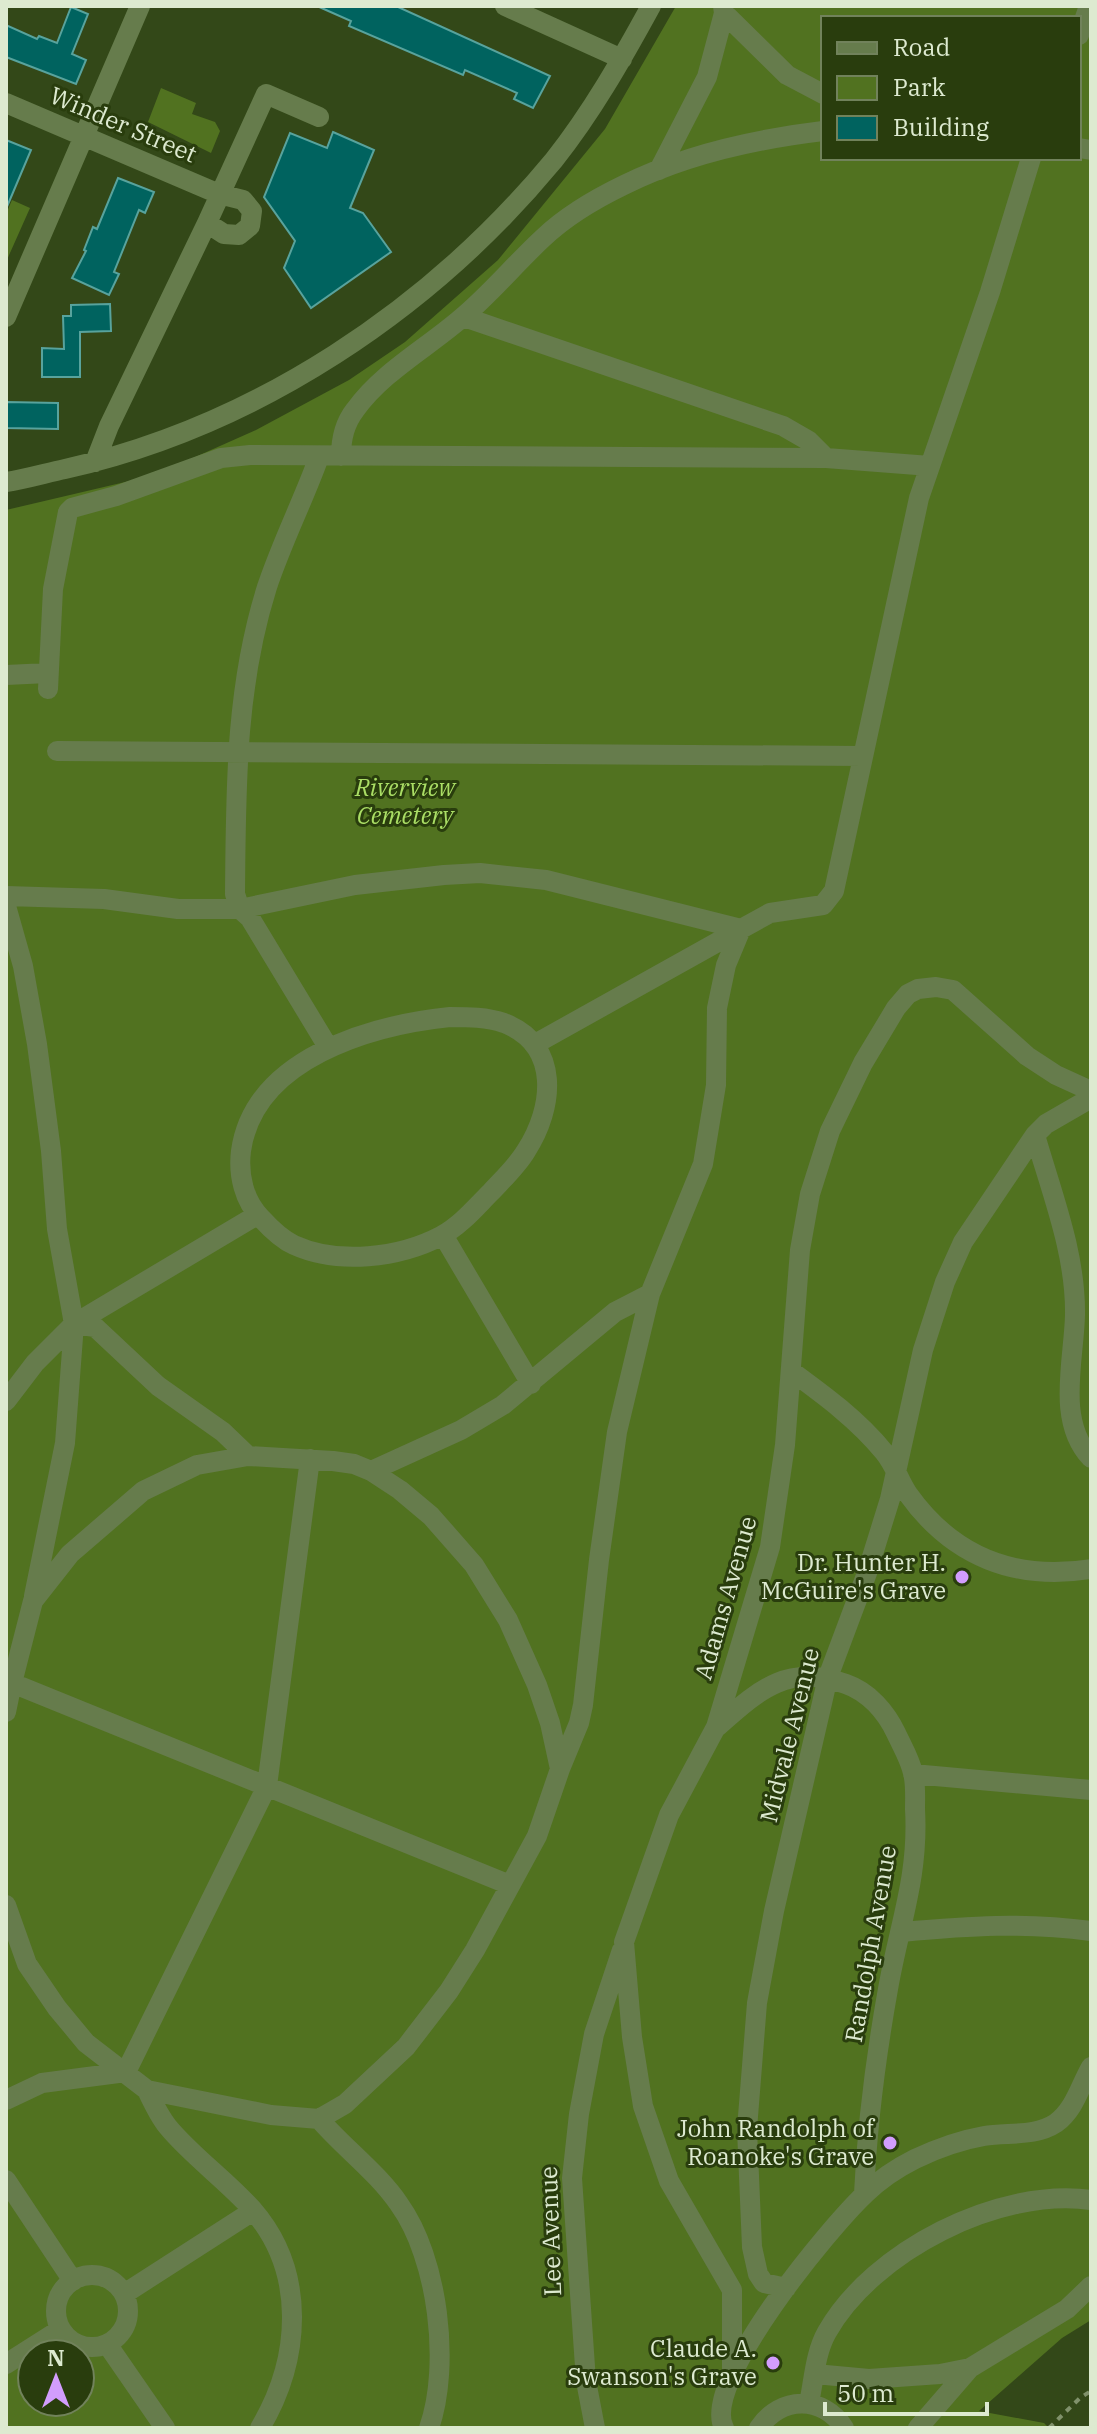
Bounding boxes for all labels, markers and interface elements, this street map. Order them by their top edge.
legend [821,16,1081,160]
text: Road [893,31,950,63]
text: Park [893,71,945,103]
street label: Winder Street [45,79,202,169]
text: Building [893,111,989,143]
park label: Riverview Cemetery [354,771,457,831]
street label: Adams Avenue [686,1512,764,1683]
place label: Dr. Hunter H. McGuire's Grave [761,1546,946,1606]
marker: Dr. Hunter H. McGuire's Grave [953,1568,971,1586]
street label: Midvale Avenue [752,1644,826,1825]
street label: Randolph Avenue [837,1843,903,2045]
place label: John Randolph of Roanoke's Grave [677,2112,876,2172]
marker: John Randolph of Roanoke's Grave [881,2134,899,2152]
street label: Lee Avenue [532,2166,568,2297]
place label: Claude A. Swanson's Grave [567,2332,757,2392]
north arrow [16,2338,96,2418]
text: N [47,2343,65,2372]
marker: Claude A. Swanson's Grave [764,2354,782,2372]
scale bar [825,2366,987,2416]
text: 50 m [837,2377,894,2409]

